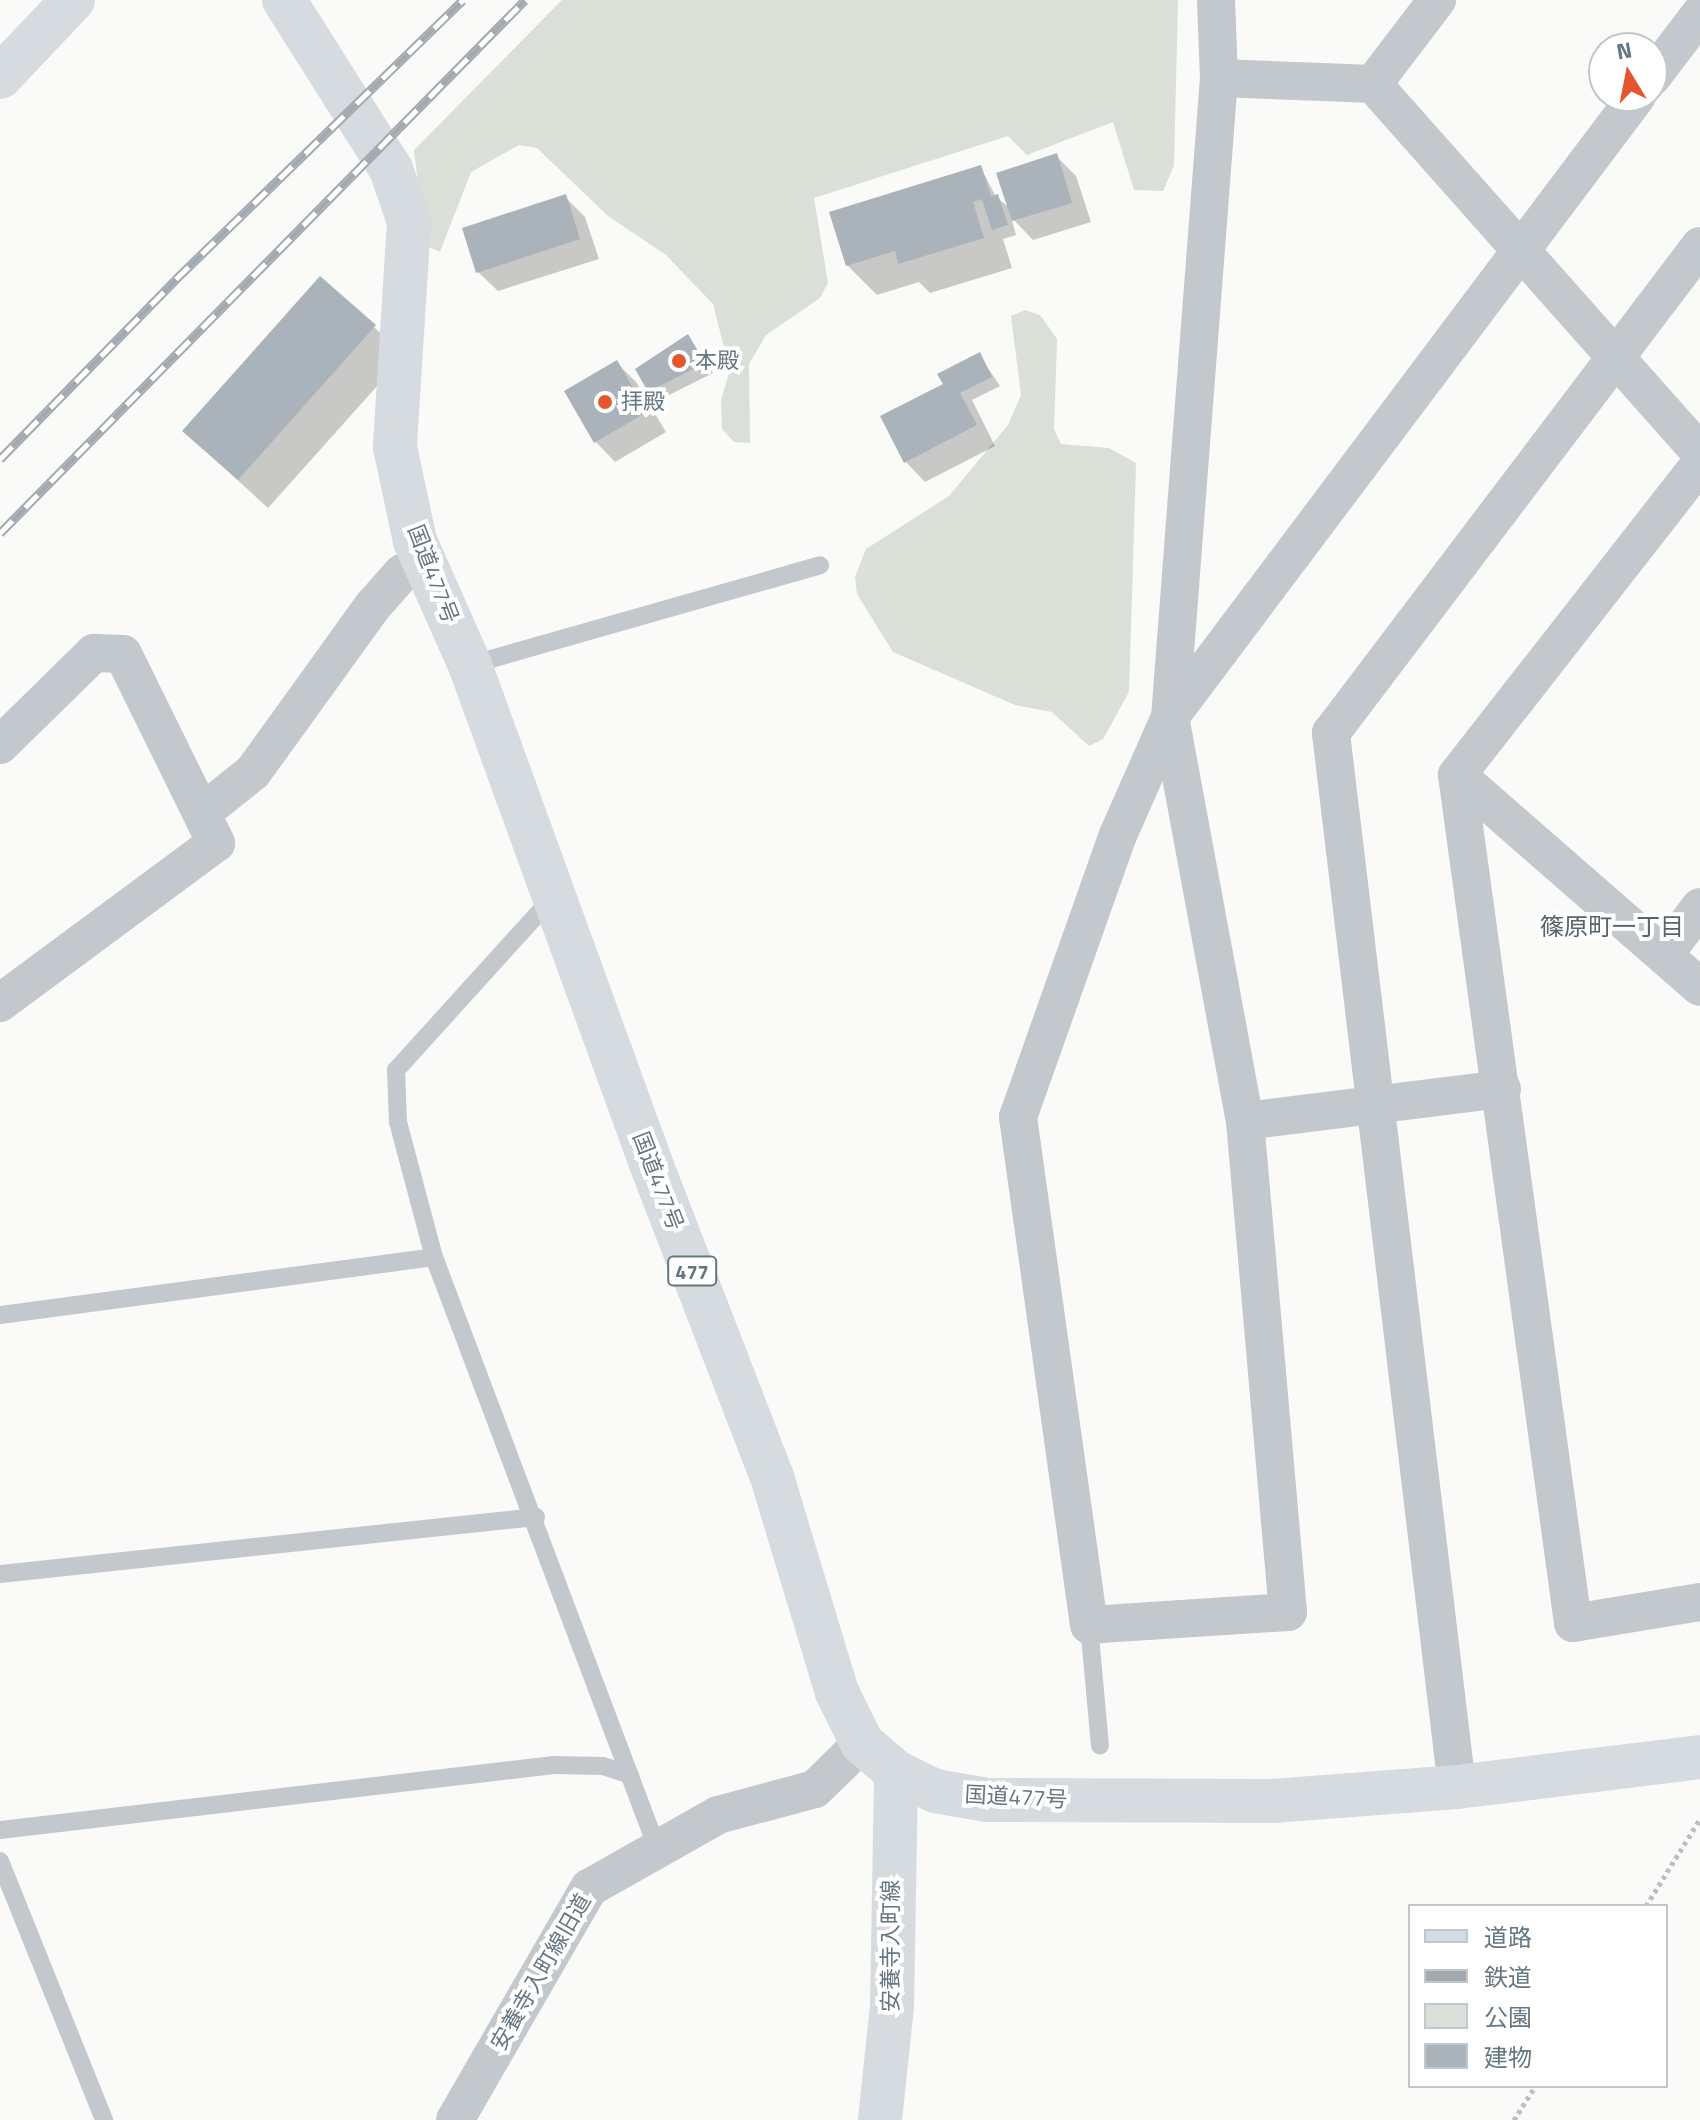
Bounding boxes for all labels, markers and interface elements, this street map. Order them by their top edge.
north arrow [1588,32,1668,112]
text: N [1614,32,1635,68]
place label: 本殿 [695,348,739,374]
marker: 本殿 [670,352,688,370]
place label: 拝殿 [621,389,665,415]
marker: 拝殿 [596,393,614,411]
street label: 国道477号 [402,521,464,627]
district label: 篠原町一丁目 [1540,913,1684,941]
street label: 国道477号 [627,1128,689,1234]
road number: 477 [666,1255,718,1287]
street label: 国道477号 [964,1781,1068,1813]
street label: 安養寺入町線 [878,1880,904,2012]
street label: 安養寺入町線旧道 [486,1889,596,2055]
legend [1408,1904,1668,2088]
text: 道路 [1484,1919,1532,1955]
text: 鉄道 [1484,1959,1532,1995]
text: 公園 [1484,1999,1532,2035]
text: 建物 [1484,2039,1532,2075]

